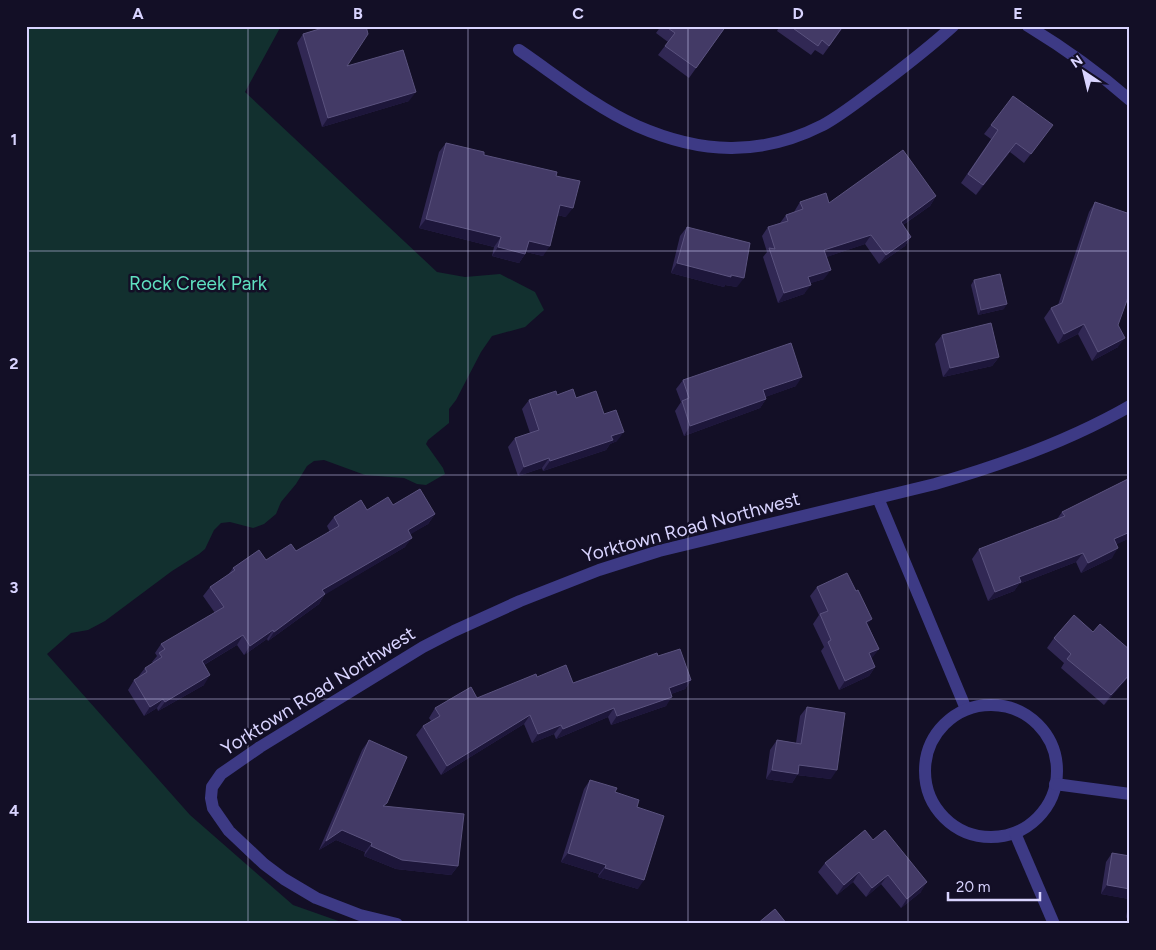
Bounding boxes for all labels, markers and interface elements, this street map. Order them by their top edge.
text: A [132,4,144,23]
text: B [353,4,363,23]
text: C [572,4,584,23]
text: D [792,4,804,23]
text: E [1013,4,1023,23]
north arrow [1058,48,1108,98]
text: N [1068,52,1086,72]
text: 1 [11,130,17,149]
park label: Rock Creek Park [129,272,268,295]
text: 2 [9,354,19,373]
street label: Yorktown Road Northwest [580,487,802,567]
text: 3 [10,578,19,597]
street label: Yorktown Road Northwest [217,622,419,760]
text: 4 [9,801,19,820]
scale bar [948,870,1041,902]
text: 20 m [956,878,990,896]

